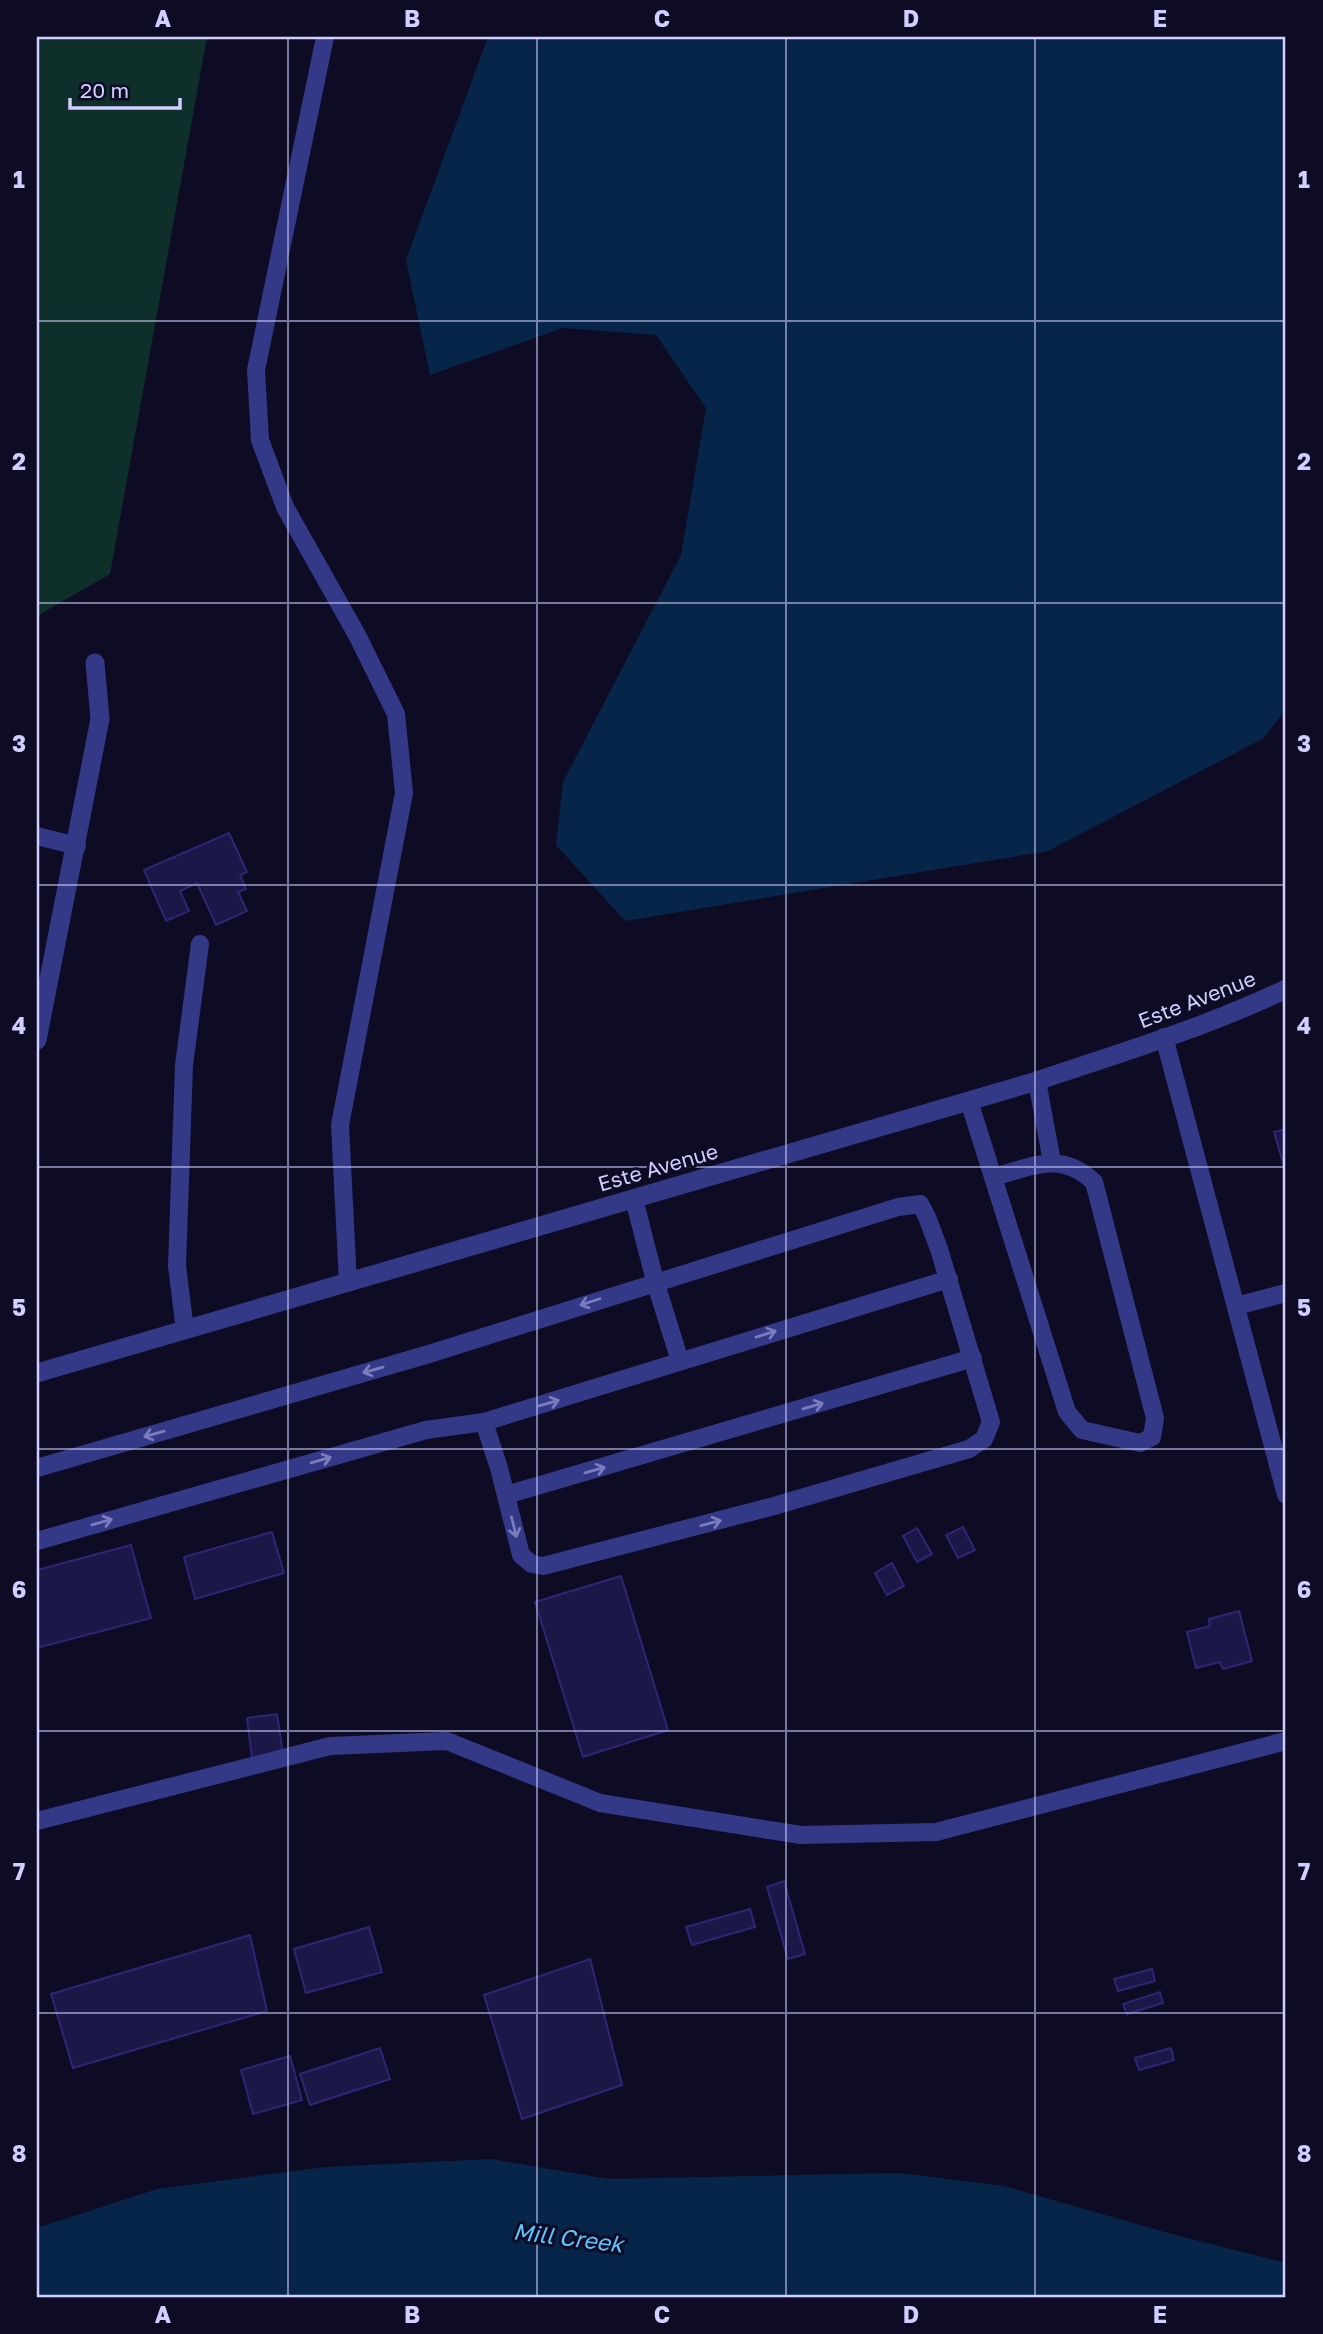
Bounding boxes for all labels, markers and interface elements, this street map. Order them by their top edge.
text: A [155,4,172,32]
text: B [404,4,420,32]
text: C [654,4,670,32]
text: D [903,4,919,32]
text: E [1153,4,1167,32]
scale bar [70,66,180,110]
text: 20 m [80,77,129,103]
text: 1 [13,165,25,193]
text: 1 [1298,165,1310,193]
text: 2 [12,447,26,475]
text: 2 [1297,447,1311,475]
text: 3 [12,729,26,757]
text: 3 [1297,729,1311,757]
street label: Este Avenue [1134,965,1259,1033]
text: 4 [12,1011,26,1039]
text: 4 [1297,1011,1311,1039]
street label: Este Avenue [595,1137,721,1197]
text: 5 [12,1293,26,1321]
text: 5 [1297,1293,1311,1321]
one-way arrow [579,1297,601,1310]
one-way arrow [755,1327,777,1340]
one-way arrow [362,1365,384,1378]
one-way arrow [537,1396,560,1409]
one-way arrow [802,1398,824,1411]
one-way arrow [143,1428,166,1441]
one-way arrow [310,1453,332,1466]
one-way arrow [584,1462,606,1475]
one-way arrow [91,1515,113,1528]
one-way arrow [508,1515,521,1538]
one-way arrow [699,1516,722,1529]
text: 6 [12,1575,26,1603]
text: 6 [1297,1575,1311,1603]
text: 7 [13,1857,25,1885]
text: 7 [1298,1857,1310,1885]
text: 8 [12,2139,26,2167]
text: 8 [1297,2139,1311,2167]
water label: Mill Creek [512,2216,627,2258]
text: A [155,2300,172,2328]
text: B [404,2300,420,2328]
text: C [654,2300,670,2328]
text: D [903,2300,919,2328]
text: E [1153,2300,1167,2328]

